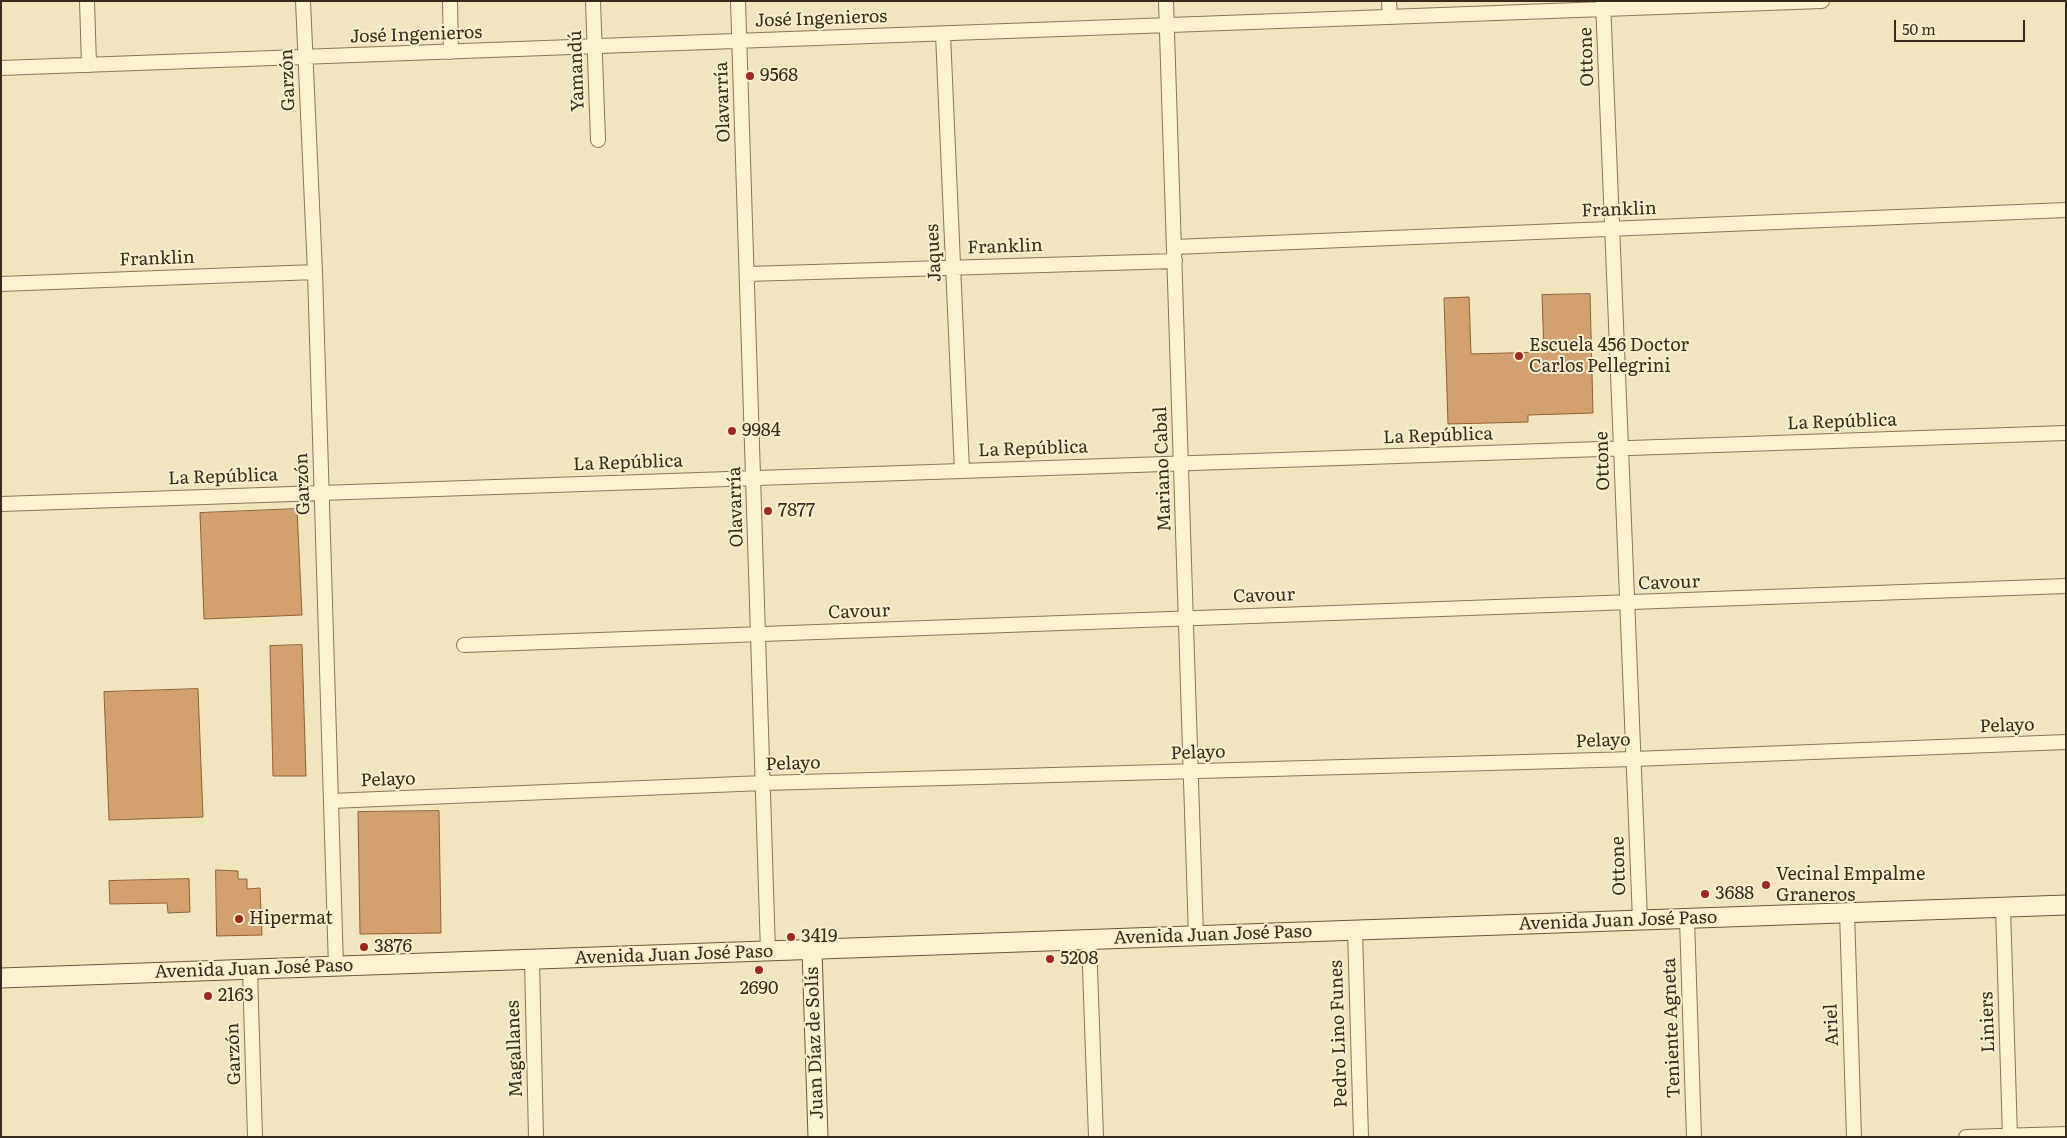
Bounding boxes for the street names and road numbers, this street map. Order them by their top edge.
street label: José Ingenieros [754,6,888,32]
street label: José Ingenieros [349,22,483,48]
street label: Ottone [1575,27,1599,87]
street label: Yamandú [565,30,589,112]
street label: Garzón [276,48,300,112]
street label: Olavarría [711,61,735,143]
street label: Franklin [1581,198,1657,222]
street label: Jaques [922,223,946,283]
street label: Franklin [967,235,1043,259]
street label: Franklin [119,247,195,271]
street label: Mariano Cabal [1150,406,1176,532]
street label: La República [1787,409,1897,435]
street label: La República [1383,423,1493,449]
street label: Ottone [1591,431,1615,491]
street label: La República [978,436,1088,462]
street label: La República [573,450,683,476]
street label: Garzón [291,452,315,516]
street label: La República [168,464,278,490]
street label: Olavarría [724,466,748,548]
street label: Cavour [1638,571,1700,595]
street label: Cavour [1233,584,1295,608]
street label: Cavour [828,600,890,624]
street label: Pelayo [1979,714,2035,738]
street label: Pelayo [1575,729,1631,753]
street label: Pelayo [1170,741,1226,765]
street label: Pelayo [765,752,821,776]
street label: Pelayo [360,768,416,792]
street label: Ottone [1607,836,1631,896]
street label: Avenida Juan José Paso [1518,907,1718,935]
street label: Avenida Juan José Paso [1113,921,1313,949]
street label: Avenida Juan José Paso [574,941,774,969]
street label: Avenida Juan José Paso [154,955,354,983]
street label: Teniente Agneta [1659,957,1685,1099]
street label: Pedro Lino Funes [1326,960,1352,1108]
street label: Juan Díaz de Solís [802,966,828,1120]
street label: Liniers [1976,991,2000,1053]
street label: Magallanes [503,1000,527,1098]
street label: Ariel [1820,1003,1844,1047]
street label: Garzón [222,1022,246,1086]

